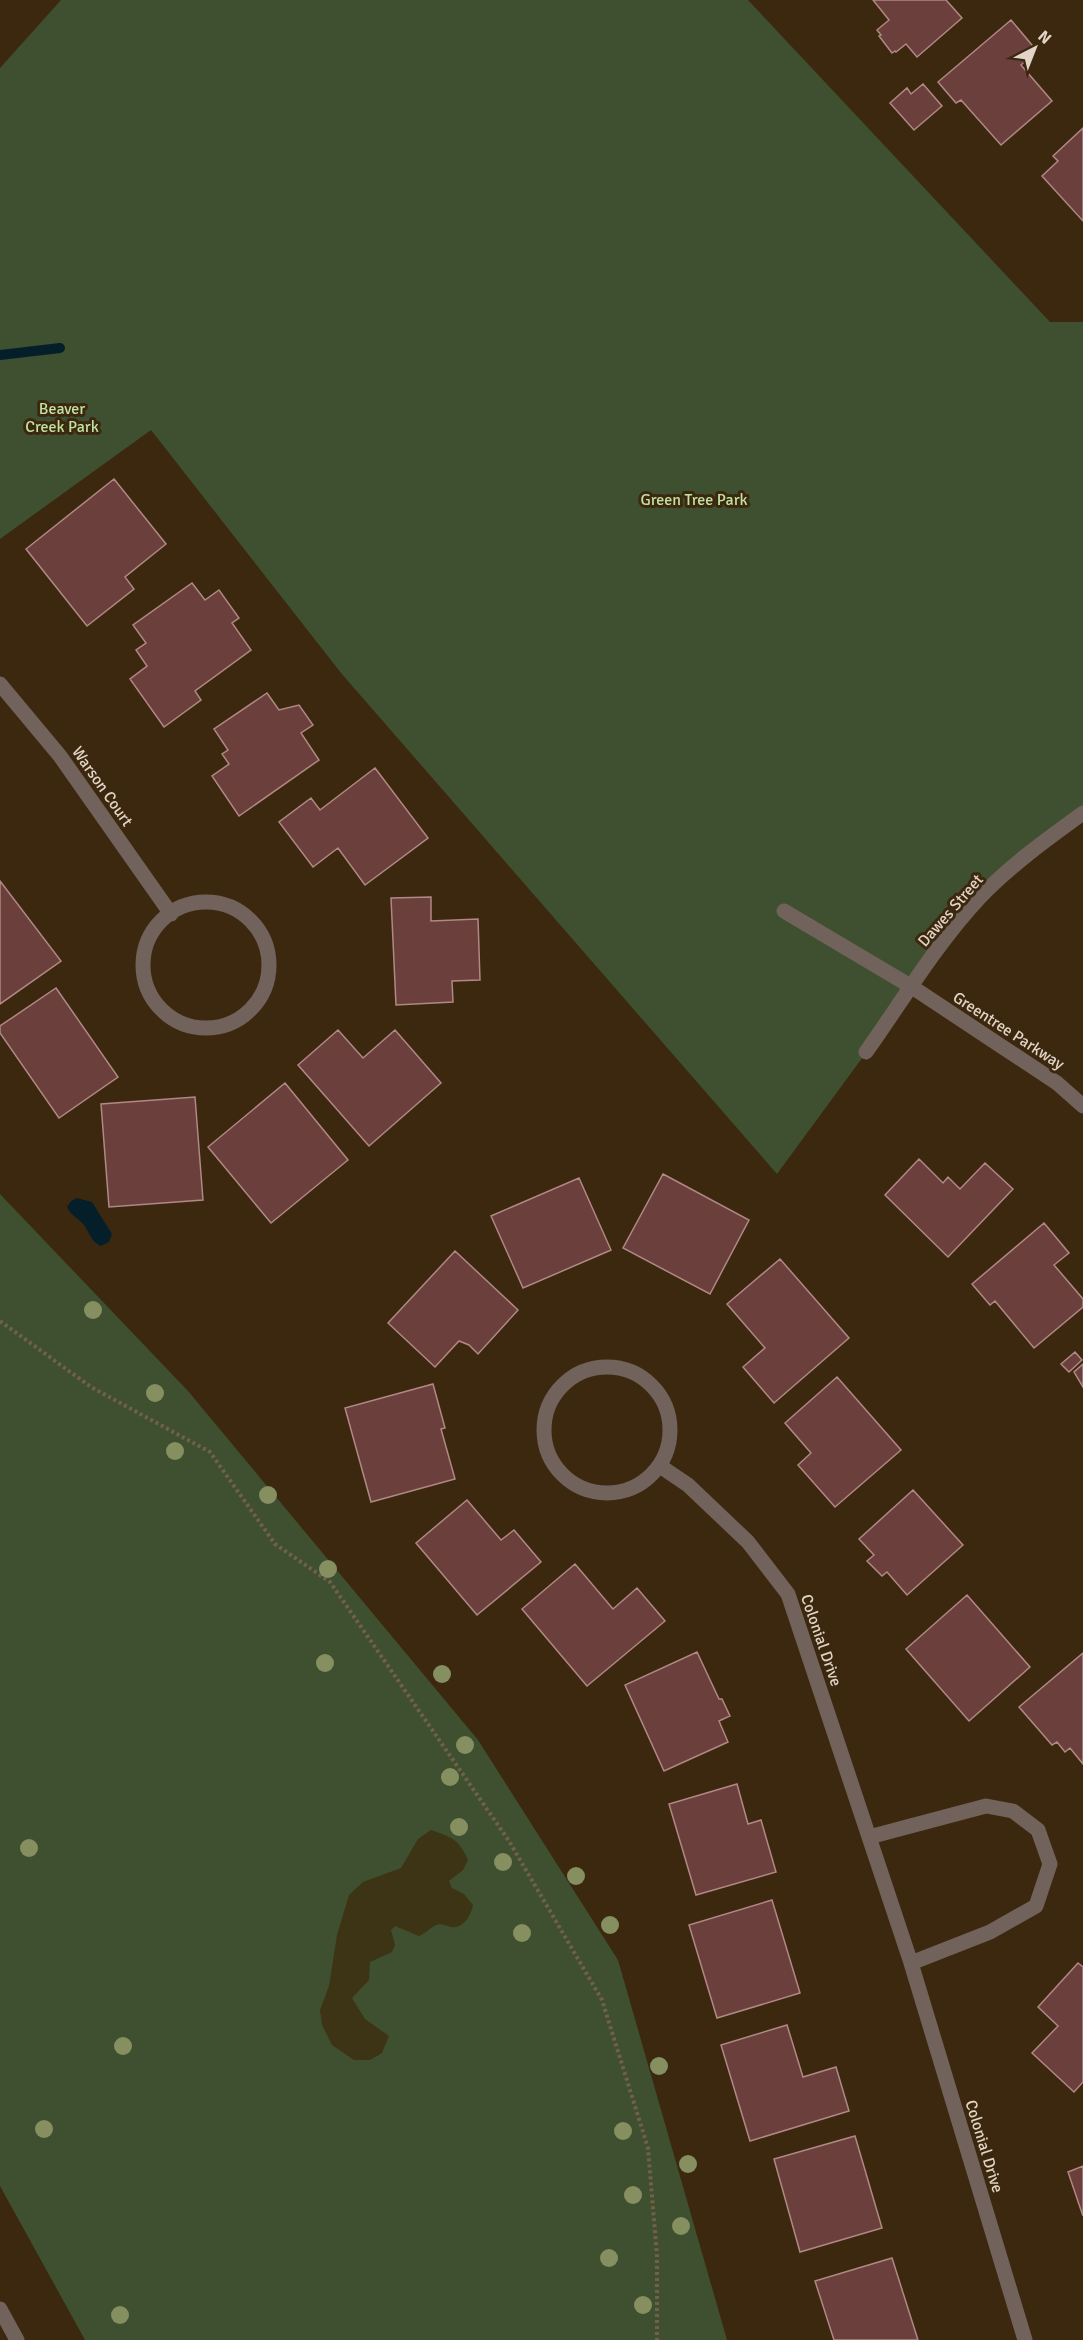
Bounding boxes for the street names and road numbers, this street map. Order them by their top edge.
street label: Warson Court [67,743,137,831]
street label: Dawes Street [914,870,988,951]
street label: Greentree Parkway [949,987,1068,1075]
street label: Colonial Drive [796,1592,846,1689]
street label: Colonial Drive [960,2098,1008,2195]

